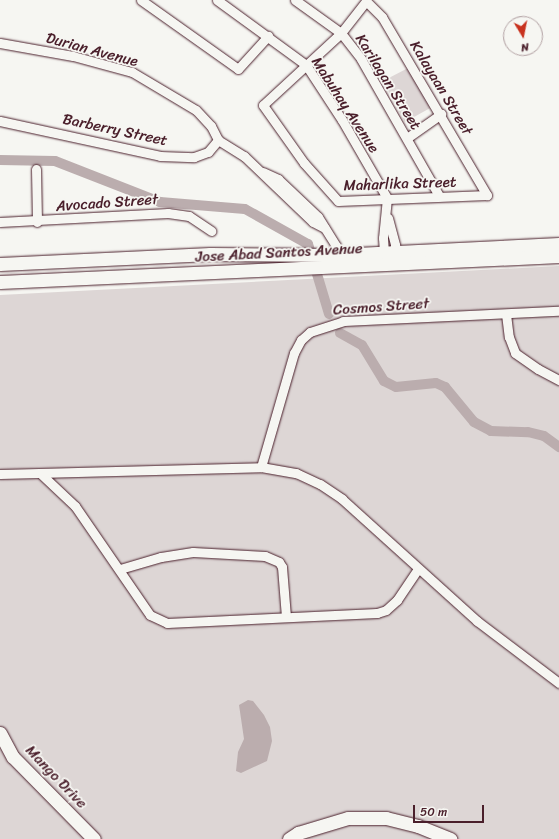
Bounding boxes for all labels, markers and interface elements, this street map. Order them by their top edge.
north arrow [503,16,543,56]
street label: Durian Avenue [44,29,140,71]
street label: Karilagan Street [351,31,425,133]
text: N [520,37,530,57]
street label: Kalayaan Street [406,38,476,138]
street label: Mabuhay Avenue [307,54,383,156]
street label: Barberry Street [61,110,169,150]
street label: Maharlika Street [343,173,457,195]
street label: Avocado Street [55,190,159,216]
street label: Jose Abad Santos Avenue [195,240,363,266]
street label: Cosmos Street [332,295,430,319]
street label: Mango Drive [21,742,91,812]
scale bar [415,797,486,823]
text: 50 m [420,801,447,823]

